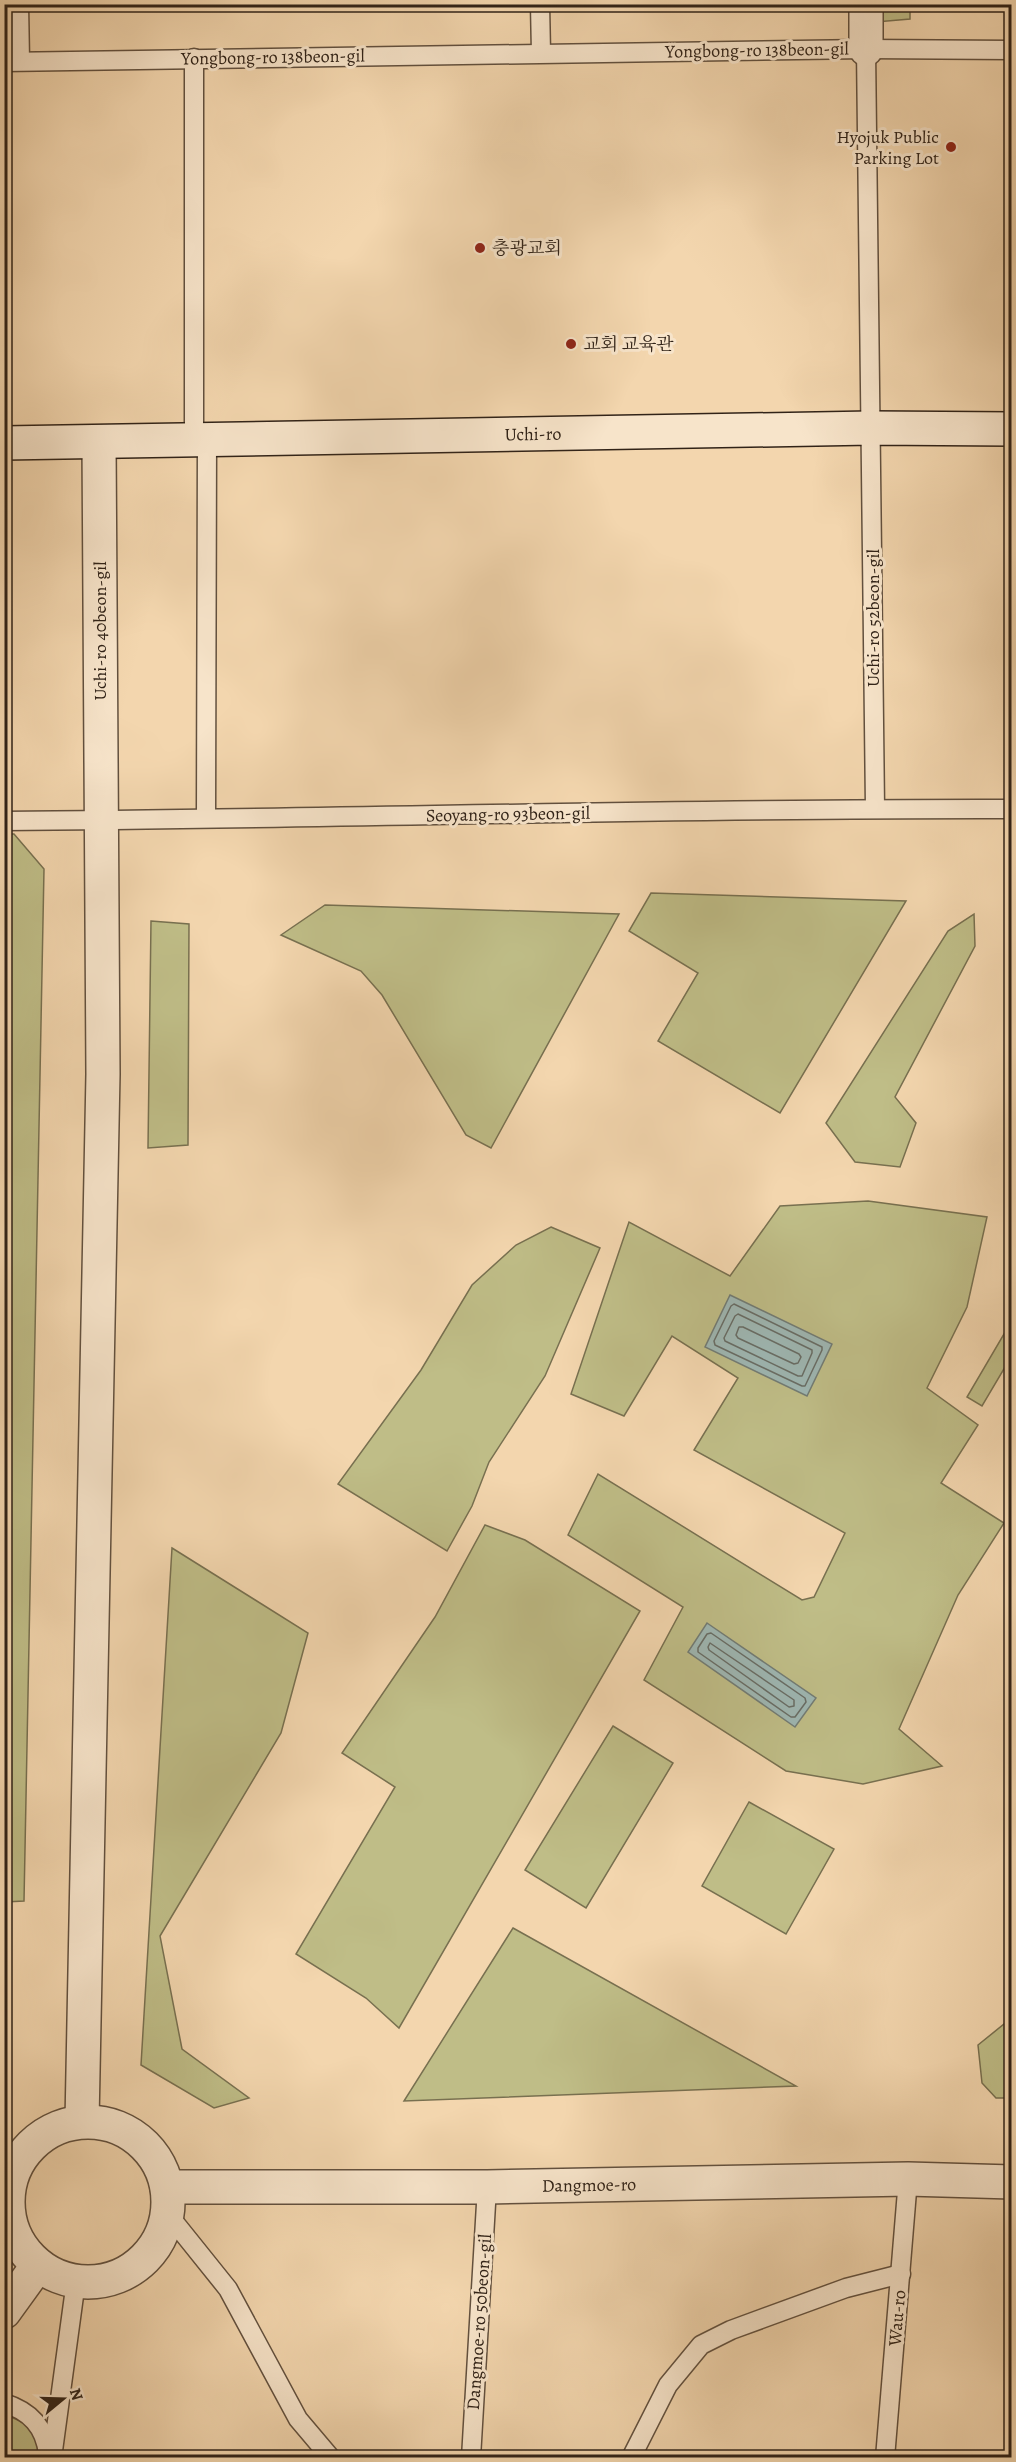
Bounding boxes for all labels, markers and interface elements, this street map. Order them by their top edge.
street label: Yongbong-ro 138beon-gil [664,36,850,64]
street label: Yongbong-ro 138beon-gil [180,43,366,71]
place label: Hyojuk Public Parking Lot [837,125,939,170]
marker: Hyojuk Public Parking Lot [944,140,958,154]
place label: 충광교회 [492,236,562,260]
marker: 충광교회 [473,241,487,255]
place label: 교회 교육관 [583,332,674,356]
marker: 교회 교육관 [564,337,578,351]
street label: Uchi-ro [505,422,562,446]
street label: Uchi-ro 52beon-gil [861,549,885,687]
street label: Uchi-ro 40beon-gil [88,561,112,701]
street label: Seoyang-ro 93beon-gil [426,801,591,827]
street label: Dangmoe-ro [542,2172,636,2198]
street label: Dangmoe-ro 50beon-gil [461,2232,497,2411]
street label: Wau-ro [883,2289,911,2348]
north arrow [33,2369,93,2429]
text: N [64,2385,89,2404]

